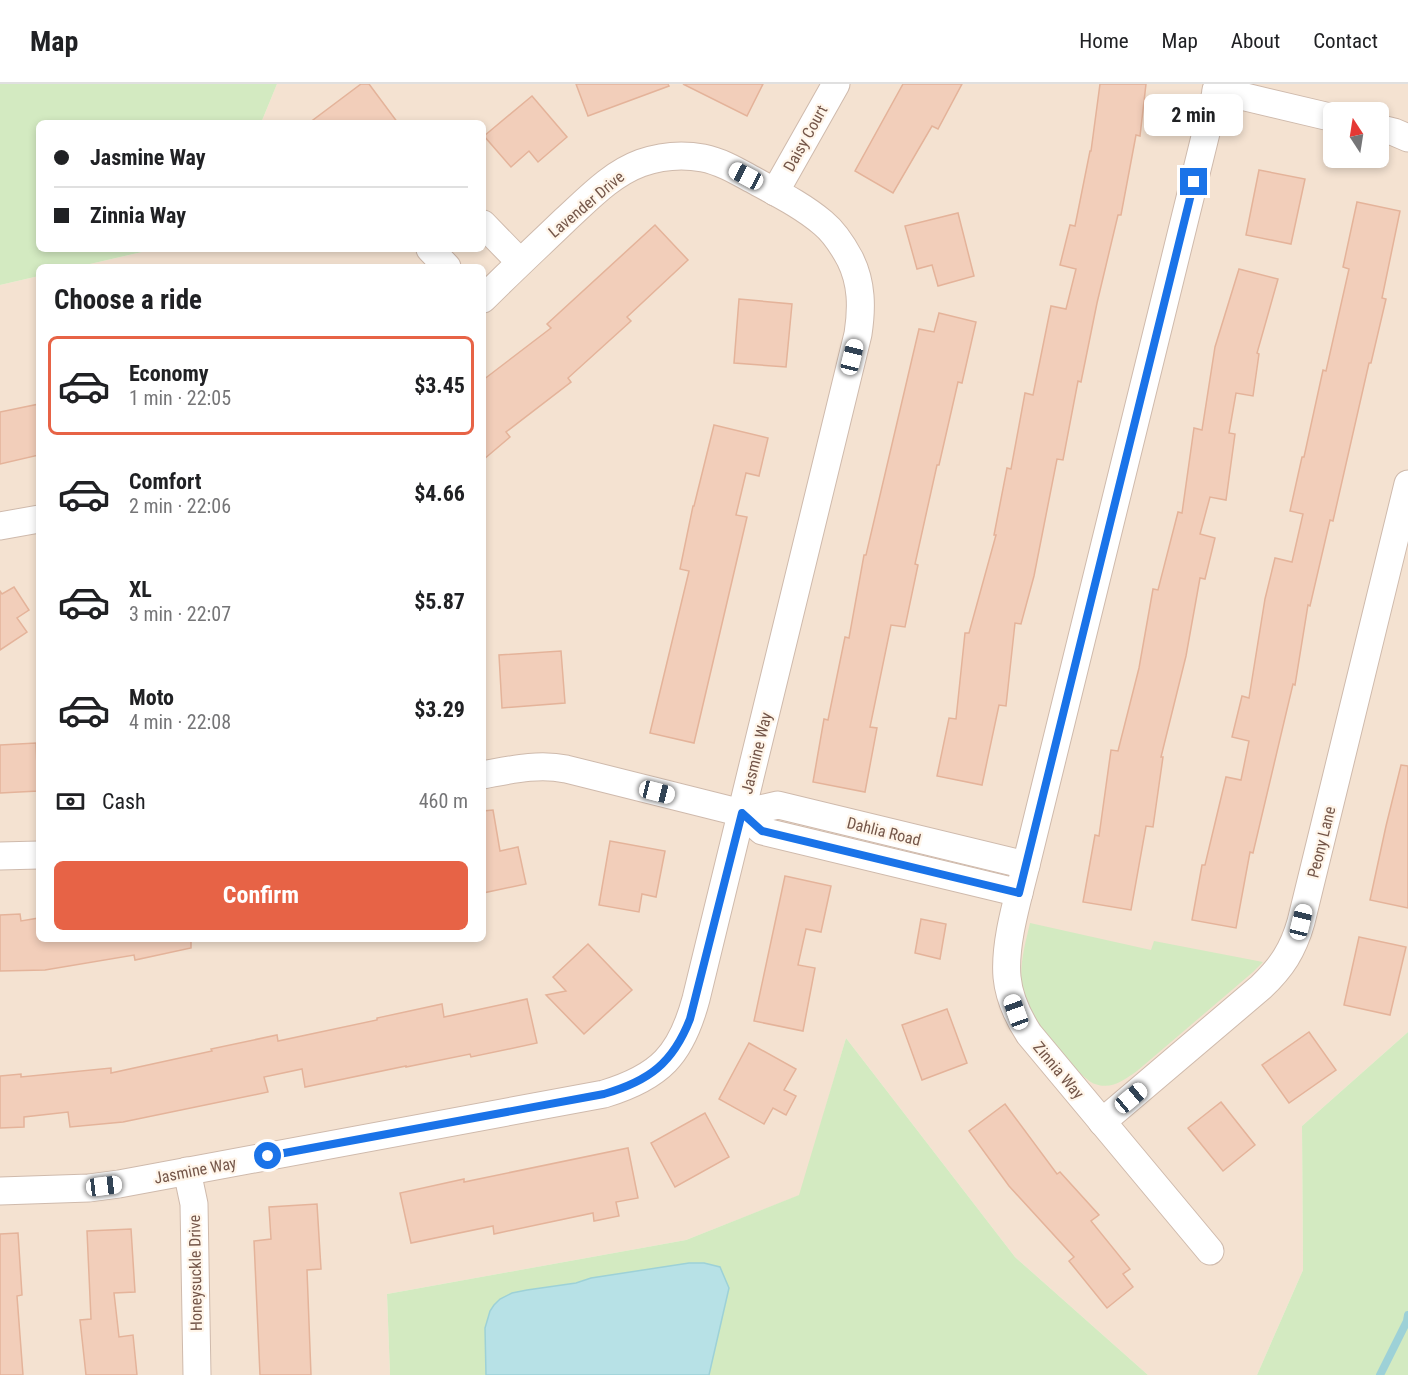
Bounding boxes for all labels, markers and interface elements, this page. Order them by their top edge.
text: Map [30,25,78,58]
text: Home [1079,29,1129,53]
text: Map [1162,29,1198,53]
text: About [1231,29,1280,53]
text: Contact [1313,29,1378,53]
callout: 2 min [1144,95,1244,137]
street label: Daisy Court [779,102,832,175]
north arrow [1323,102,1389,168]
map controls [1323,102,1389,168]
text: 2 min [1171,103,1216,127]
text: Jasmine Way [90,145,206,170]
car [726,160,766,192]
street label: Lavender Drive [545,167,628,242]
route end [1180,168,1207,195]
text: Zinnia Way [90,203,186,228]
text: Choose a ride [54,284,202,316]
car [839,337,865,377]
icon: car [57,359,111,413]
text: Economy [129,361,209,386]
text: $3.45 [414,373,465,398]
text: 1 min · 22:05 [129,386,231,410]
icon: car [57,467,111,521]
text: Comfort [129,469,202,494]
text: $4.66 [414,481,465,506]
text: 2 min · 22:06 [129,494,231,518]
icon: car [57,575,111,629]
text: XL [129,577,152,602]
text: $5.87 [414,589,465,614]
text: 3 min · 22:07 [129,602,231,626]
icon: car [57,683,111,737]
text: Moto [129,685,174,710]
text: $3.29 [414,697,465,722]
text: 4 min · 22:08 [129,710,231,734]
street label: Jasmine Way [737,710,776,796]
car [637,779,677,805]
icon: cash [54,785,87,818]
text: Cash [102,789,146,814]
text: 460 m [419,789,468,813]
street label: Peony Lane [1303,804,1340,880]
street label: Dahlia Road [845,813,923,850]
button: Confirm [54,861,468,930]
car [1288,902,1314,942]
car [1001,992,1031,1032]
street label: Zinnia Way [1029,1038,1088,1103]
car [1111,1080,1151,1116]
route start [254,1142,281,1169]
street label: Jasmine Way [152,1153,238,1188]
car [85,1175,123,1197]
street label: Honeysuckle Drive [185,1215,206,1331]

